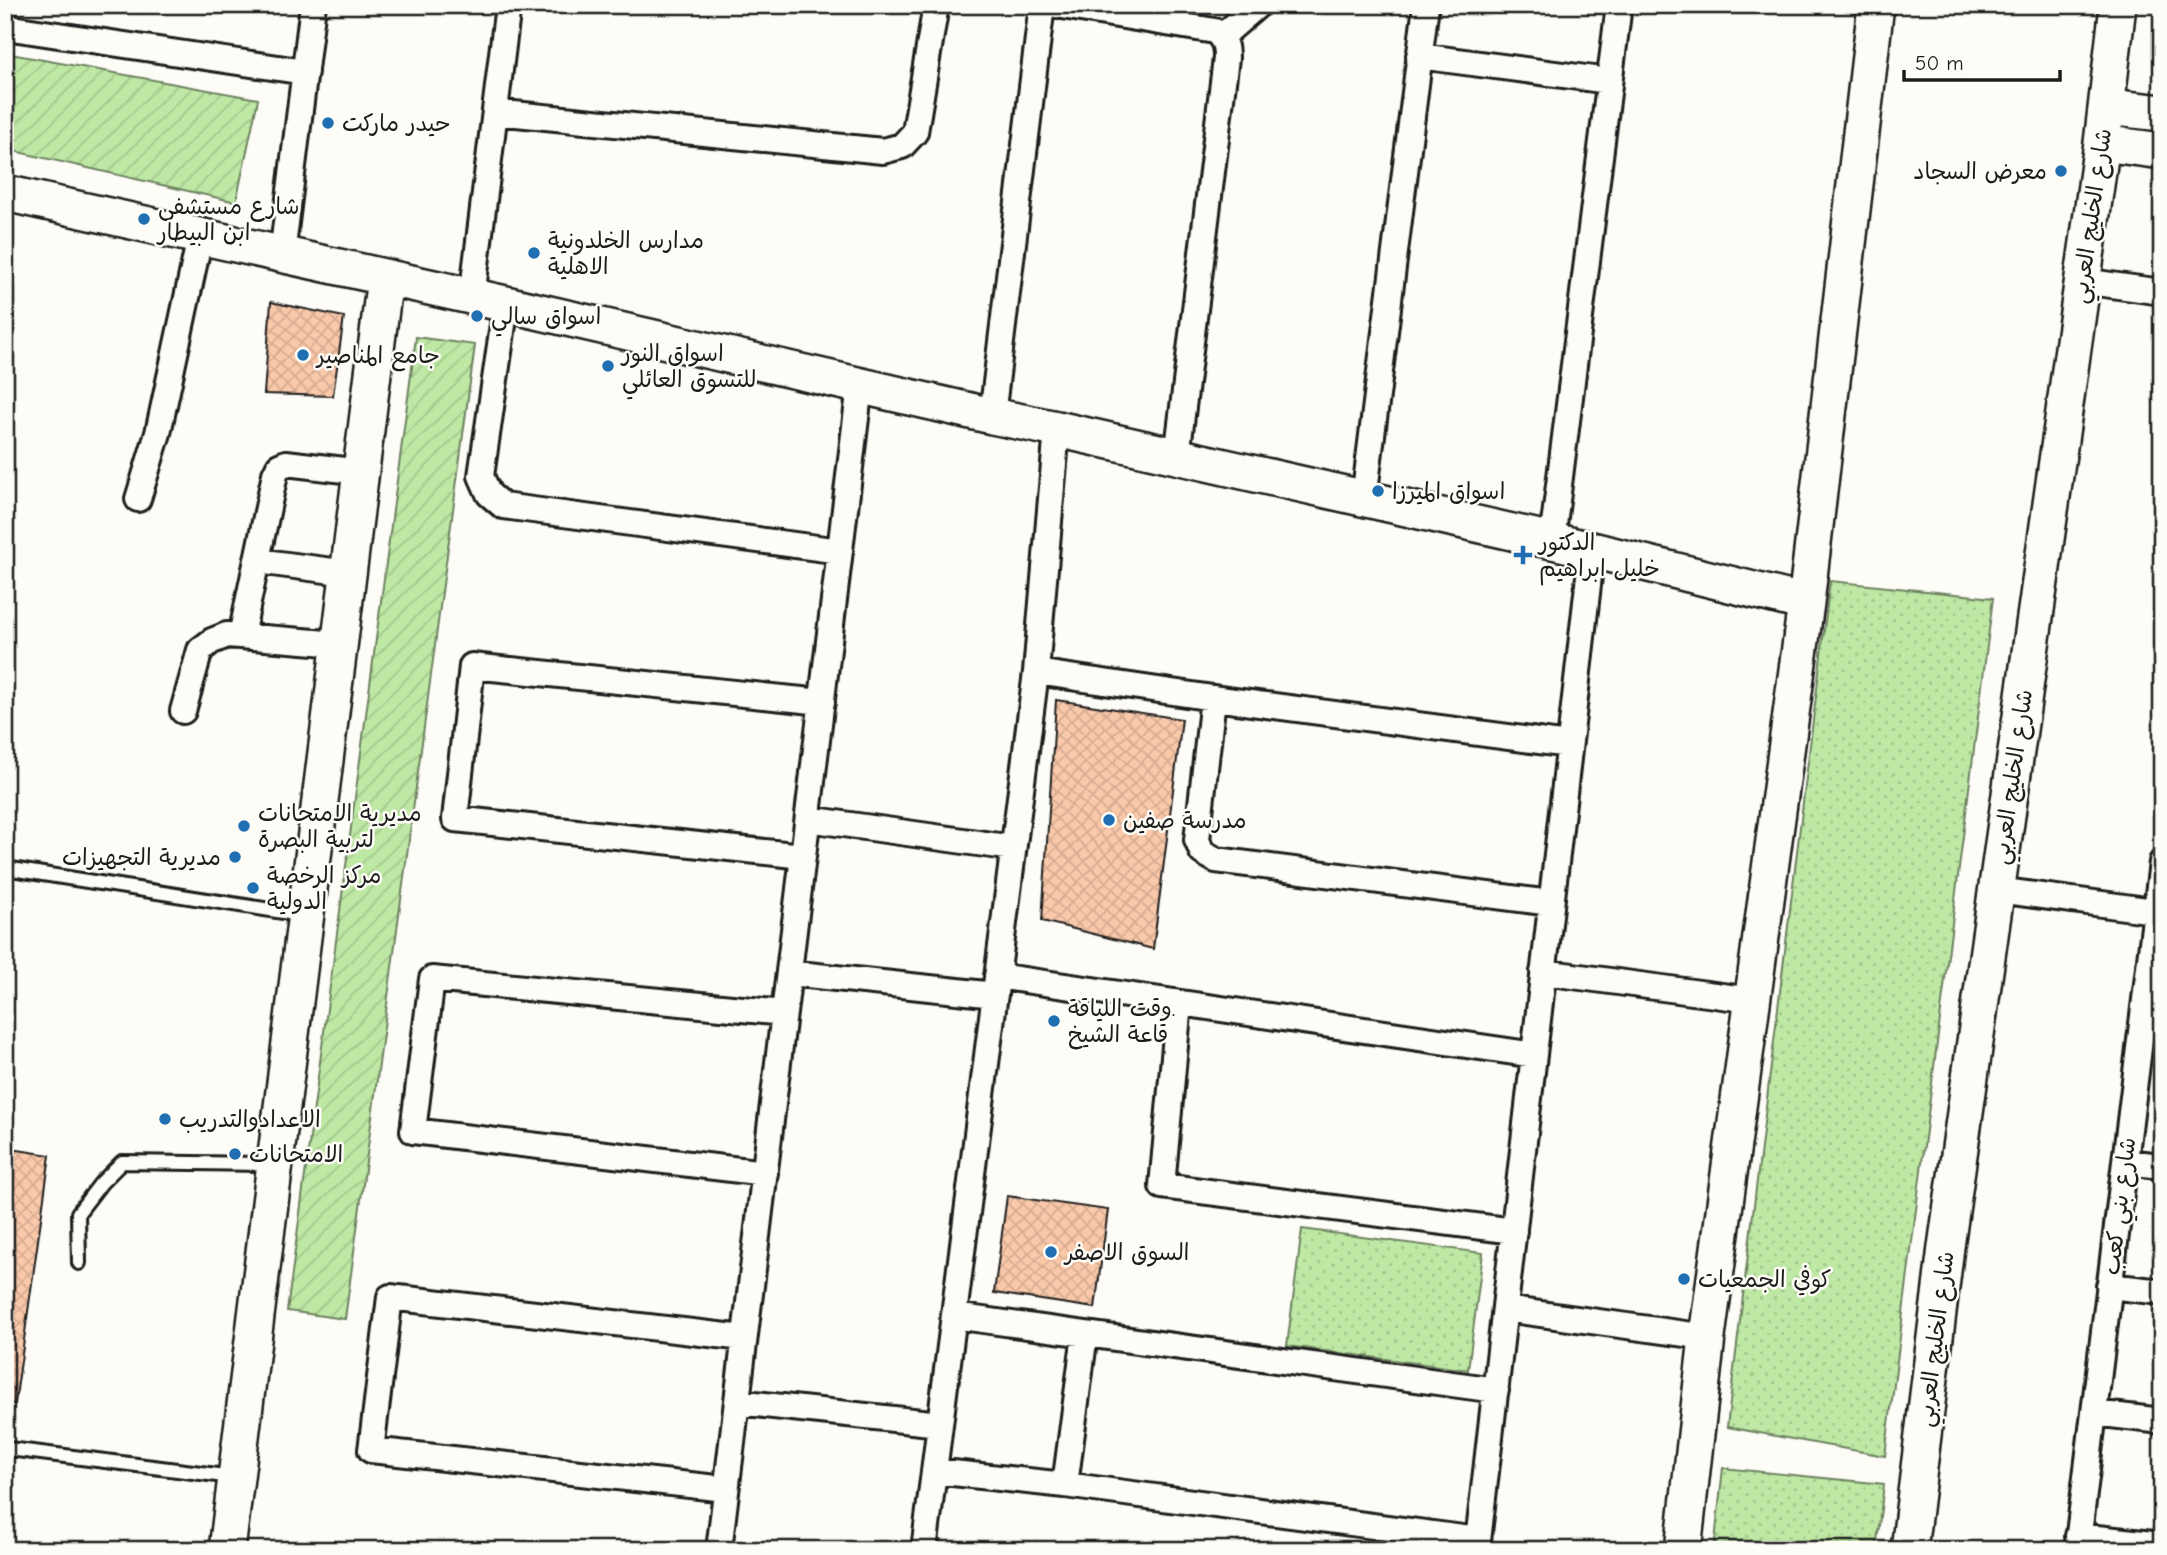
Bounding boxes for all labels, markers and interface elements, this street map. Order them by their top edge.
scale bar [1904,38,2060,82]
text: 50 m [1915,51,1964,75]
place label: حيدر ماركت [342,110,451,137]
marker: حيدر ماركت [320,115,336,131]
street label: شارع الخليج العربي [2066,127,2124,306]
place label: معرض السجاد [1913,158,2047,185]
marker: معرض السجاد [2053,163,2069,179]
place label: شارع مستشفى ابن البيطار [156,193,300,246]
marker: شارع مستشفى ابن البيطار [136,211,152,227]
place label: مدارس الخلدونية الاهلية [548,227,704,280]
marker: مدارس الخلدونية الاهلية [526,245,542,261]
place label: اسواق سالي [491,303,601,337]
marker: اسواق سالي [469,308,485,324]
place label: اسواق النور للتسوق العائلي [620,340,757,400]
place label: جامع المناصير [315,342,440,372]
marker: جامع المناصير [295,347,311,363]
marker: اسواق النور للتسوق العائلي [600,358,616,374]
place label: اسواق الميرزا [1392,478,1505,505]
marker: اسواق الميرزا [1370,483,1386,499]
place label: الدكتور خليل ابراهيم [1537,529,1660,586]
marker: الدكتور خليل ابراهيم [1513,545,1533,565]
street label: شارع الخليج العربي [1987,688,2045,867]
place label: مديرية الامتحانات لتربية البصرة [258,800,422,853]
place label: مدرسة صفين [1123,807,1247,834]
marker: مدرسة صفين [1101,812,1117,828]
marker: مديرية الامتحانات لتربية البصرة [236,818,252,834]
place label: مديرية التجهيزات [62,844,221,871]
marker: مديرية التجهيزات [227,849,243,865]
place label: مركز الرخصة الدولية [267,862,381,915]
marker: مركز الرخصة الدولية [245,880,261,896]
place label: وقت اللياقة. قاعة الشيخ [1068,995,1175,1050]
marker: وقت اللياقة. قاعة الشيخ [1046,1013,1062,1029]
place label: الاعدادوالتدريب [179,1106,321,1133]
marker: الاعدادوالتدريب [157,1111,173,1127]
street label: شارع بني كعب [2098,1136,2148,1277]
place label: الامتحانات [249,1141,343,1168]
marker: الامتحانات [227,1146,243,1162]
place label: السوق الاصفر [1063,1239,1189,1267]
marker: السوق الاصفر [1043,1244,1059,1260]
street label: شارع الخليج العربي [1911,1250,1967,1429]
place label: كوفي الجمعيات [1698,1265,1831,1296]
marker: كوفي الجمعيات [1676,1271,1692,1287]

